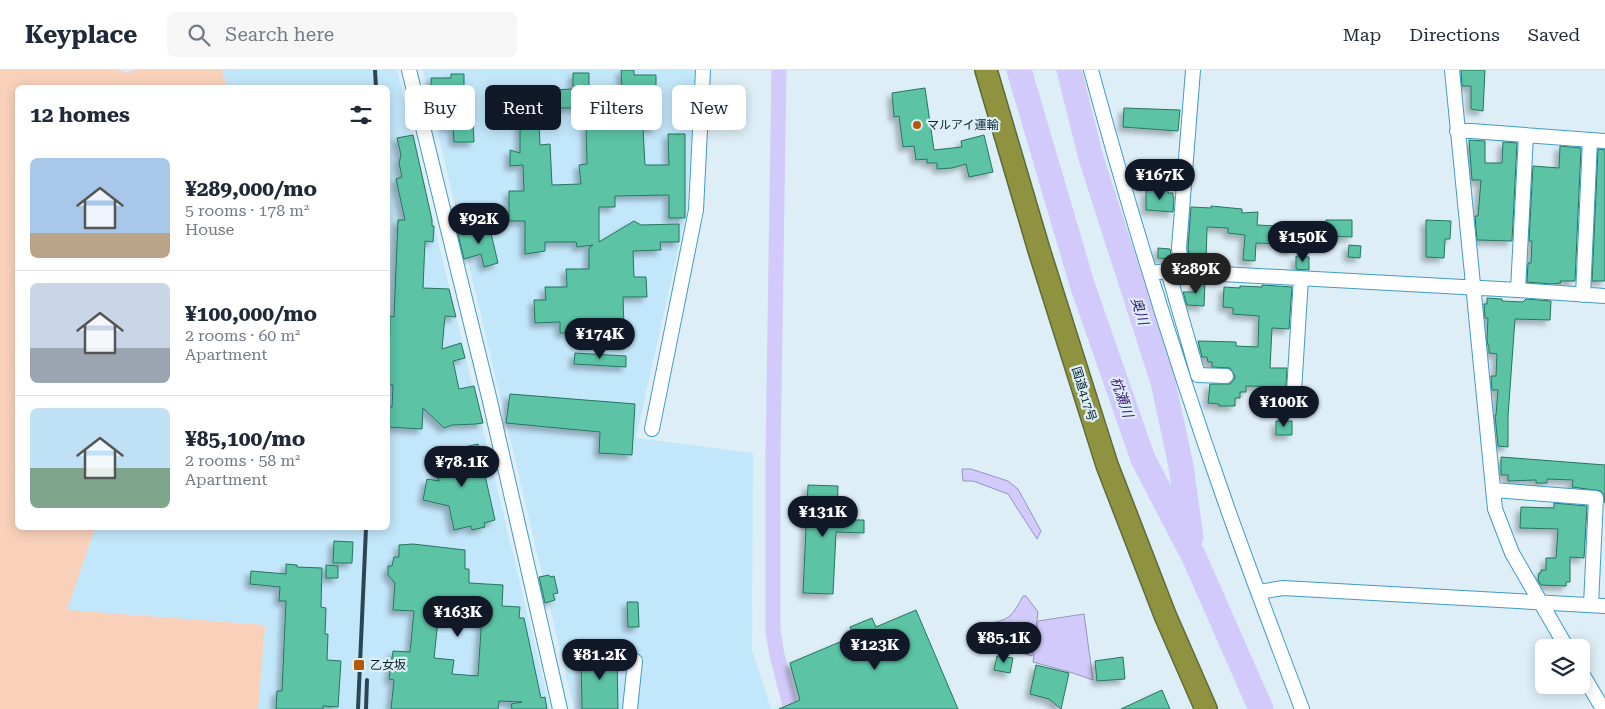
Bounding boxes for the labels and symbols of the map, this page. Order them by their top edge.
place label: マルアイ運輸 [927,118,998,132]
marker: マルアイ運輸 [911,119,923,131]
pin: ¥167K [1125,158,1195,201]
pin: ¥92K [449,202,509,245]
pin: ¥150K [1268,220,1338,263]
pin: ¥289K [1161,252,1231,295]
water label: 奥川 [1128,295,1153,329]
pin: ¥174K [565,318,635,360]
street label: 国道417号 [1069,365,1099,423]
water label: 杭瀬川 [1108,375,1137,421]
pin: ¥100K [1249,386,1319,428]
pin: ¥78.1K [421,446,503,488]
pin: ¥131K [788,496,858,538]
pin: ¥163K [423,596,493,638]
pin: ¥85.1K [963,622,1045,664]
pin: ¥123K [840,628,910,671]
pin: ¥81.2K [559,638,641,681]
marker: 乙女坂 [352,658,366,672]
place label: 乙女坂 [370,658,406,672]

